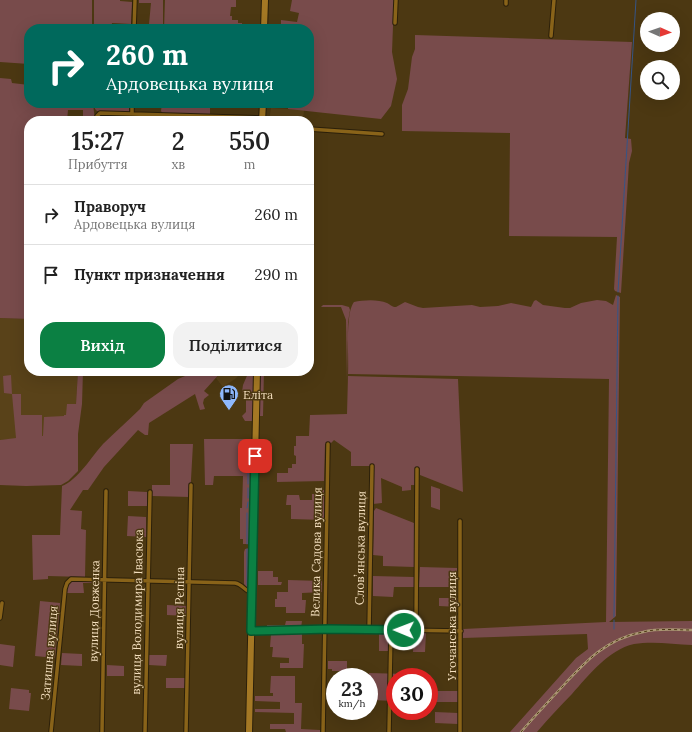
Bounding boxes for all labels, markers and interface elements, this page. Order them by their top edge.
north arrow [640,12,680,52]
map controls [640,12,680,100]
text: 260 m [106,37,188,73]
icon: right [40,40,92,92]
button: search [640,60,680,100]
text: Ардовецька вулиця [106,72,274,95]
text: 15:27 [71,126,124,157]
text: 2 [172,126,185,157]
text: 550 [229,126,270,157]
text: Прибуття [68,156,127,173]
text: хв [171,156,185,173]
text: m [244,156,255,173]
text: Праворуч [74,197,146,216]
icon: right [40,204,62,226]
text: 260 m [255,205,298,224]
text: Ардовецька вулиця [74,216,195,233]
icon: arrive [40,264,62,286]
text: Пункт призначення [74,265,225,284]
text: 290 m [255,265,298,284]
button: Вихід [40,322,165,368]
button: Поділитися [173,322,298,368]
fuel station icon: Еліта [218,383,240,411]
place label: Еліта [243,387,273,402]
pin [238,439,272,473]
icon: arrive [244,445,266,467]
street label: Велика Садова вулиця [307,487,325,617]
street label: Словʼянська вулиця [352,491,368,605]
street label: вулиця Володимира Івасюка [128,529,146,695]
street label: вулиця Довженка [86,560,102,662]
street label: вулиця Рєпіна [171,567,187,649]
street label: Угочанська вулиця [444,571,459,682]
street label: Затишна вулиця [37,605,61,701]
position arrow [383,609,425,651]
speed limit sign: 30 [386,668,438,720]
text: 23 [341,676,363,701]
text: km/h [338,697,366,710]

